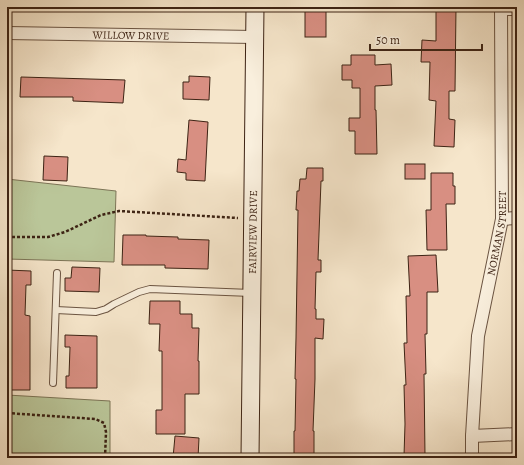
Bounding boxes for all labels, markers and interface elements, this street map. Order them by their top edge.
scale bar [370,26,482,52]
street label: WILLOW DRIVE [92,27,169,44]
text: 50 m [376,32,400,48]
street label: FAIRVIEW DRIVE [245,190,261,274]
street label: NORMAN STREET [484,191,510,277]

